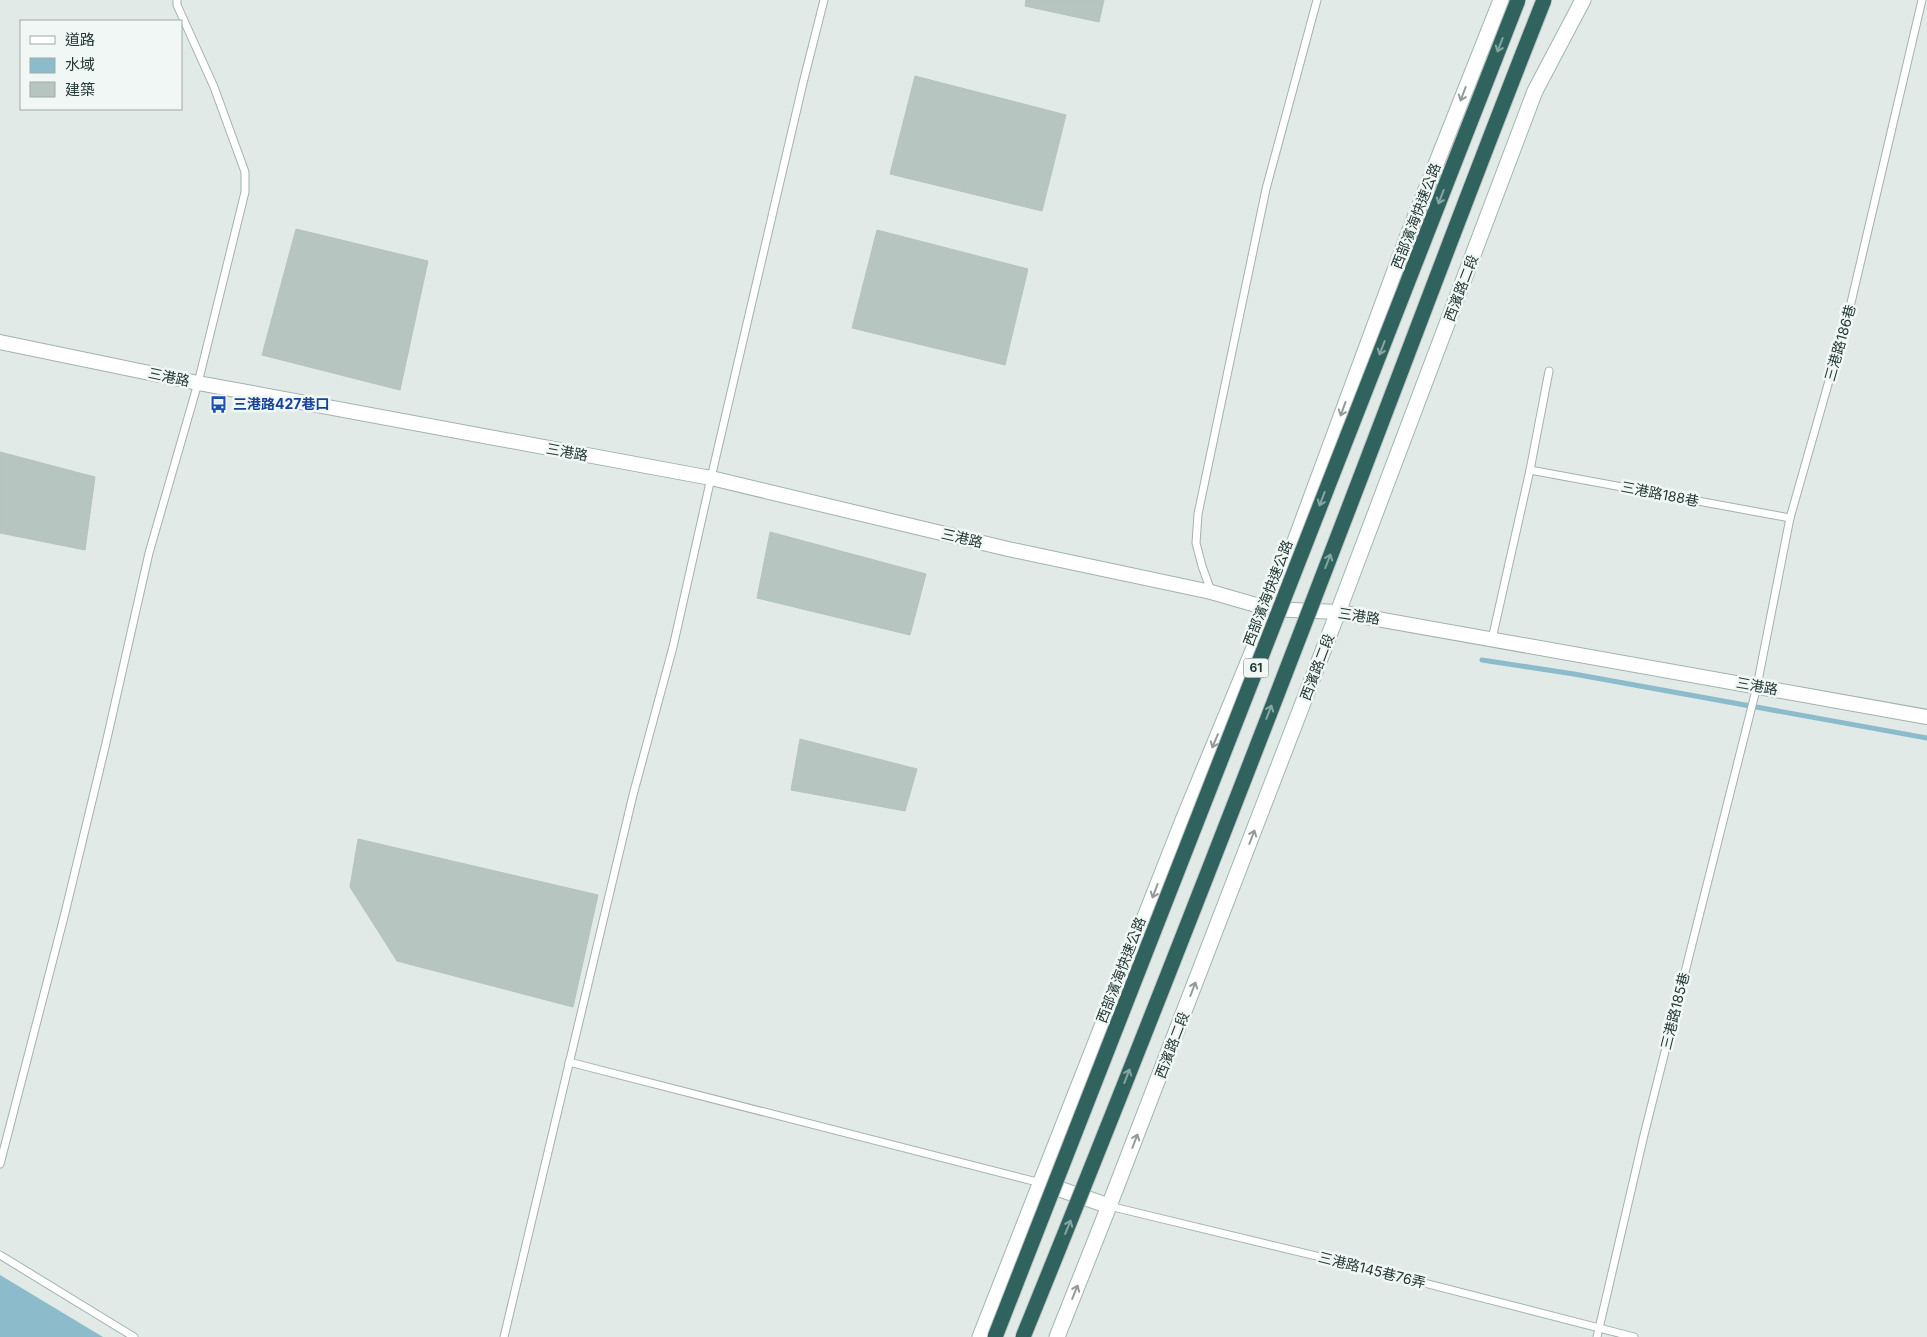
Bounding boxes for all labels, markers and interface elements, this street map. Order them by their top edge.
legend [20,20,182,110]
text: 道路 [65,30,95,49]
one-way arrow [1495,37,1504,53]
text: 水域 [65,55,95,74]
text: 建築 [65,80,95,99]
one-way arrow [1458,86,1468,101]
street label: 西部濱海快速公路 [1388,160,1444,271]
one-way arrow [1436,189,1445,204]
street label: 西濱路二段 [1440,252,1481,324]
street label: 三港路186巷 [1820,303,1859,383]
one-way arrow [1376,340,1386,355]
street label: 三港路 [147,364,191,389]
bus stop icon: 三港路427巷口 [209,394,229,414]
place label: 三港路427巷口 [233,395,329,412]
one-way arrow [1338,401,1347,417]
street label: 三港路 [545,439,589,464]
street label: 三港路188巷 [1620,478,1701,509]
one-way arrow [1317,491,1326,507]
street label: 三港路 [940,525,984,551]
street label: 西部濱海快速公路 [1240,537,1296,648]
one-way arrow [1324,554,1333,569]
street label: 三港路 [1337,604,1381,627]
street label: 西濱路二段 [1296,631,1337,703]
road number: 61 [1244,658,1268,678]
street label: 三港路 [1735,673,1779,698]
one-way arrow [1265,705,1274,720]
one-way arrow [1210,733,1219,748]
one-way arrow [1247,830,1257,845]
one-way arrow [1149,883,1159,898]
street label: 西部濱海快速公路 [1093,914,1149,1025]
street label: 三港路185巷 [1657,971,1692,1051]
one-way arrow [1189,982,1198,997]
street label: 西濱路二段 [1151,1009,1192,1081]
one-way arrow [1123,1069,1133,1084]
one-way arrow [1131,1133,1140,1149]
one-way arrow [1064,1220,1073,1235]
street label: 三港路145巷76弄 [1317,1248,1427,1291]
one-way arrow [1071,1285,1080,1300]

